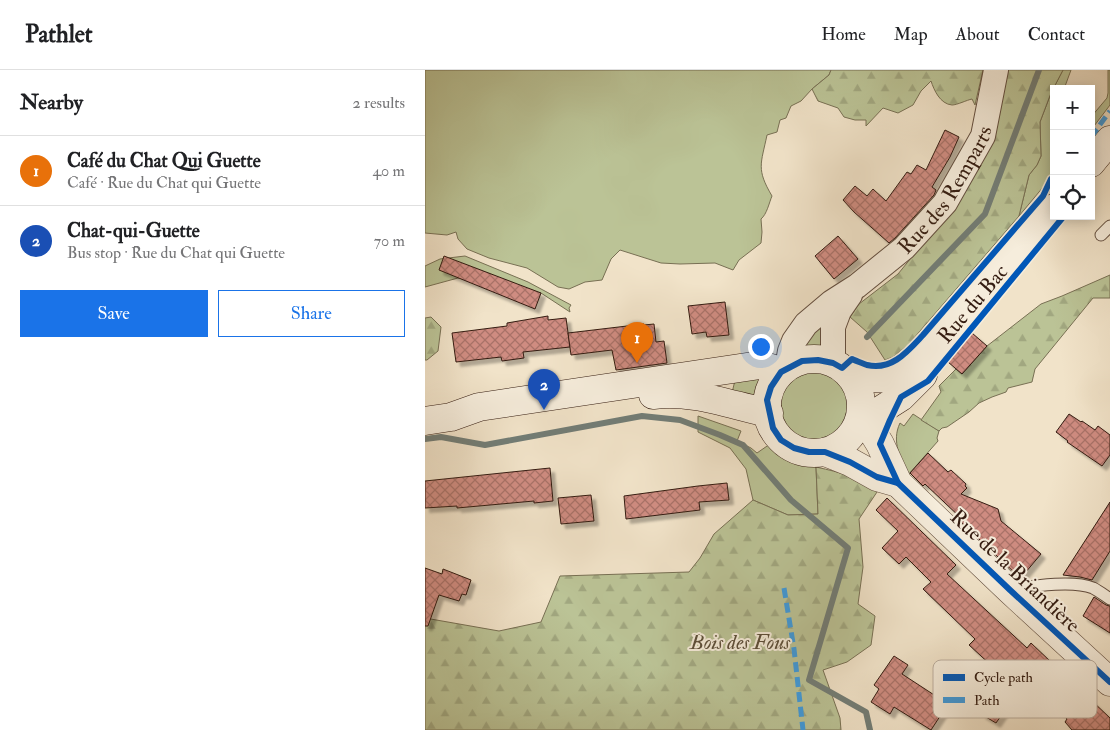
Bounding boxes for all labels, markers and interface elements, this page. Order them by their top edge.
text: Pathlet [25,19,93,50]
text: Home [821,23,866,46]
text: Map [894,23,928,46]
text: About [956,23,1000,46]
text: Contact [1028,23,1085,46]
map controls [1050,85,1095,220]
button: + [1050,85,1095,130]
text: Nearby [20,89,83,116]
text: 2 results [352,93,405,113]
street label: Rue des Remparts [892,124,998,260]
button: − [1050,130,1095,175]
text: Café du Chat Qui Guette [67,149,261,173]
text: 1 [33,161,39,181]
text: 40 m [372,161,405,181]
text: Café · Rue du Chat qui Guette [67,173,261,193]
button: locate [1050,175,1095,220]
text: Chat-qui-Guette [67,219,200,243]
text: 2 [32,231,40,251]
text: 70 m [374,231,405,251]
text: Bus stop · Rue du Chat qui Guette [67,243,285,263]
street label: Rue du Bac [931,258,1014,349]
button: Save [20,290,208,337]
button: Share [218,290,405,337]
pin: 1 [621,322,653,363]
your location [748,334,774,360]
pin: 2 [528,369,560,410]
street label: Rue de la Briandière [944,504,1086,638]
park label: Bois des Fous [689,629,791,656]
legend [933,660,1097,718]
text: Cycle path [974,669,1034,687]
text: Path [974,692,1000,709]

